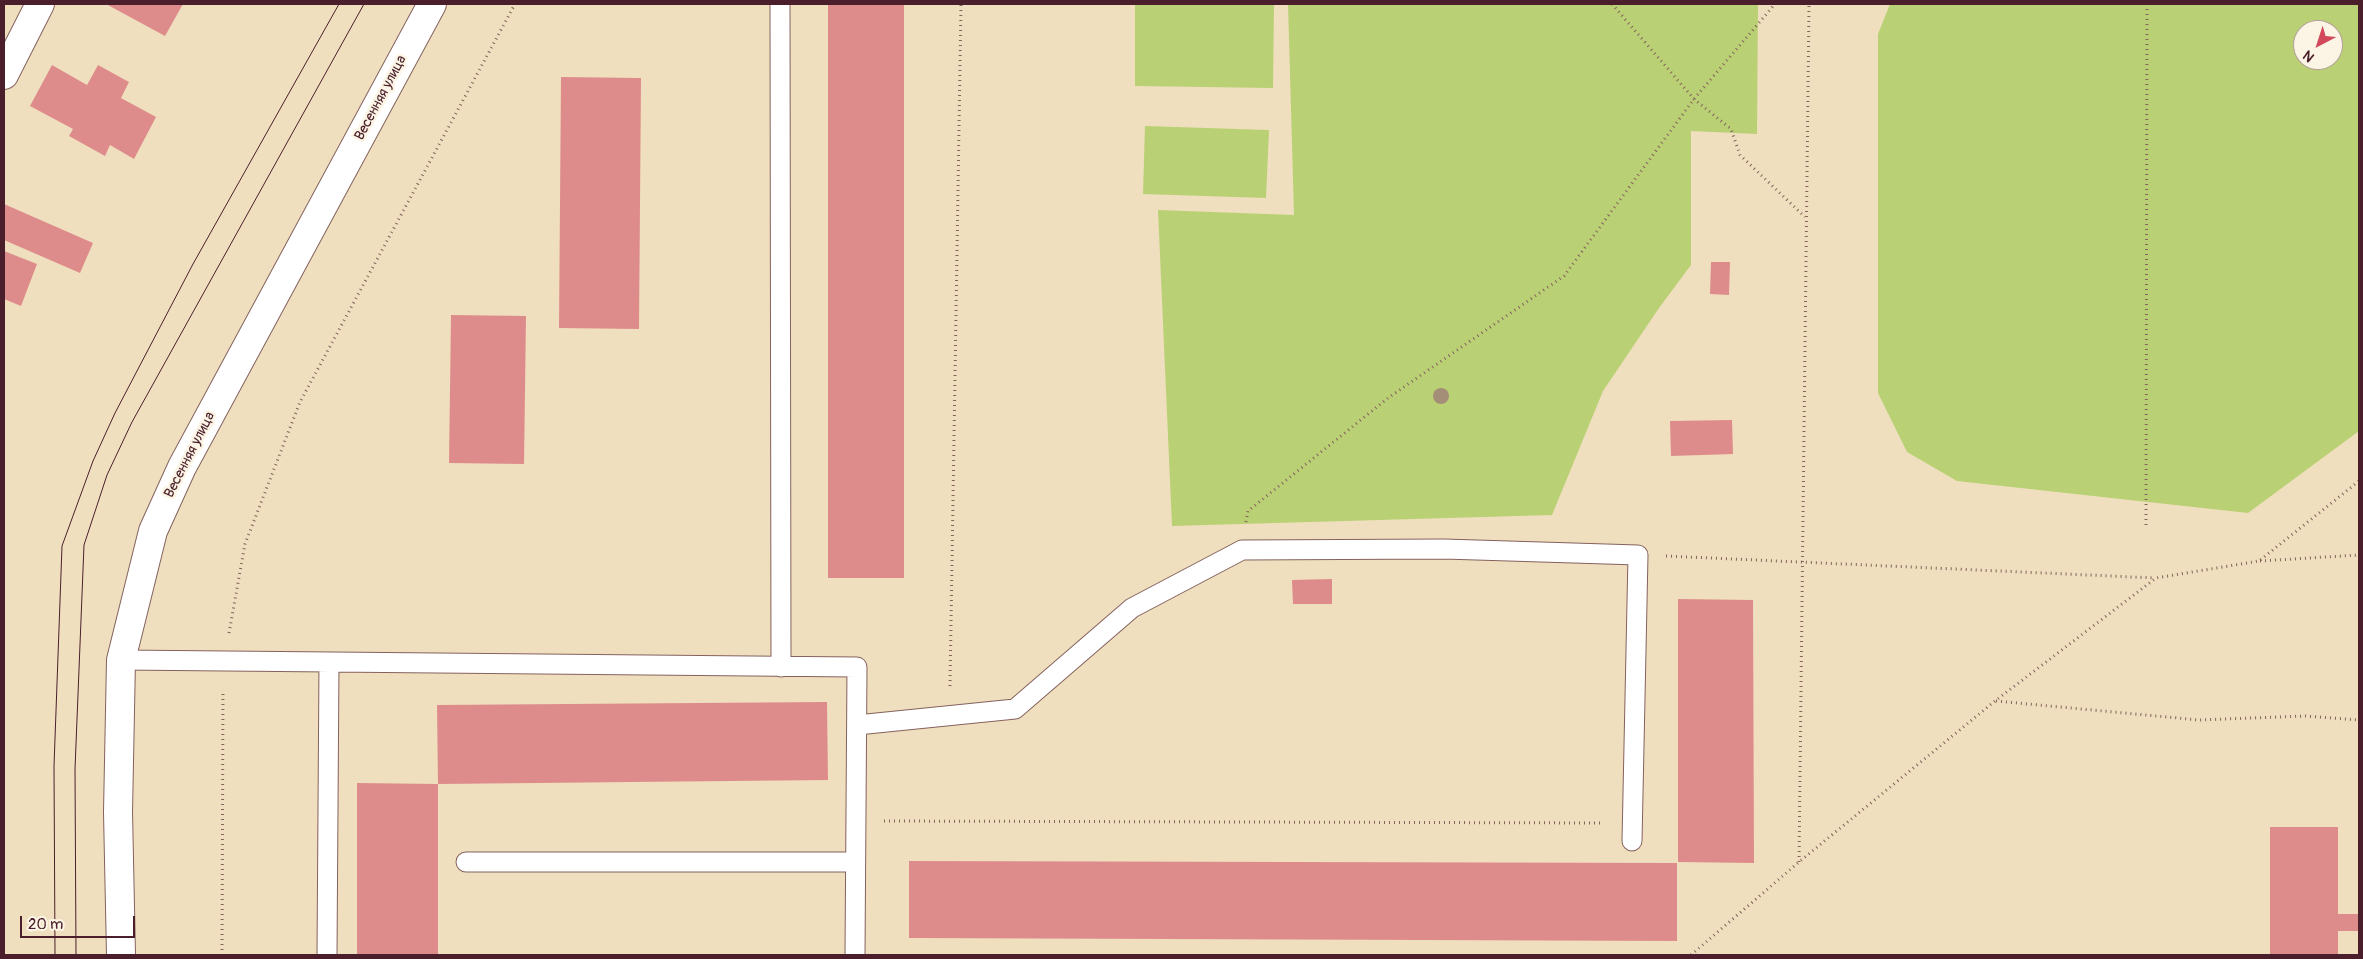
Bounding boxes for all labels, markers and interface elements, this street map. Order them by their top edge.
north arrow [2293,20,2343,70]
text: N [2300,47,2318,66]
street label: Весенняя улица [352,53,410,143]
street label: Весенняя улица [161,409,219,501]
scale bar [22,906,138,938]
text: 20 m [28,915,63,934]

